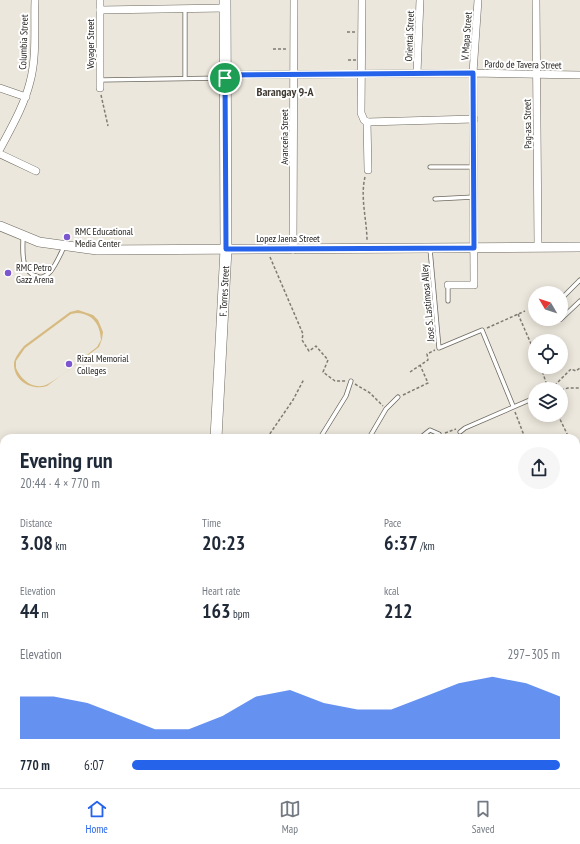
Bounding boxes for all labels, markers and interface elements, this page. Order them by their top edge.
street label: Oriental Street [402,10,417,62]
street label: V. Mapa Street [458,11,475,62]
street label: Columbia Street [16,14,31,70]
street label: Voyager Street [84,19,97,70]
street label: Pardo de Tavera Street [484,57,562,72]
pin [208,61,242,95]
icon: arrive [214,67,236,89]
district label: Barangay 9-A [257,84,314,99]
street label: Pag-asa Street [521,99,534,149]
street label: Avanceña Street [278,109,291,165]
place label: RMC Educational Media Center [75,225,134,250]
marker: RMC Educational Media Center [62,232,72,242]
street label: Lopez Jaena Street [256,232,320,245]
place label: RMC Petro Gazz Arena [16,261,54,286]
street label: Jose S. Lastimosa Alley [418,264,437,343]
street label: F. Torres Street [216,265,232,317]
marker: RMC Petro Gazz Arena [3,268,13,278]
north arrow [528,286,568,326]
map controls [528,286,568,422]
button: locate [528,334,568,374]
place label: Rizal Memorial Colleges [77,352,129,377]
marker: Rizal Memorial Colleges [64,359,74,369]
button: layers [528,382,568,422]
text: Evening run [20,446,113,474]
button: share [518,447,560,489]
text: 20:44 · 4 × 770 m [20,475,100,492]
text: Distance [20,516,52,530]
text: Time [202,516,221,530]
text: Pace [384,516,401,530]
text: 3.08 [20,530,53,556]
text: 20:23 [202,530,245,556]
text: 6:37 [384,530,418,556]
text: km [53,539,67,553]
text: /km [418,539,435,553]
text: Elevation [20,584,55,598]
text: Heart rate [202,584,240,598]
text: kcal [384,584,399,598]
text: 44 [20,598,39,624]
text: 163 [202,598,231,624]
text: 212 [384,598,413,624]
text: m [39,607,49,621]
text: bpm [231,607,250,621]
text: Elevation [20,646,62,663]
text: 297–305 m [507,646,560,663]
text: 770 m [20,757,50,774]
text: 6:07 [84,757,104,774]
tab: Home [85,798,108,836]
tab: Map [279,798,301,836]
tab: Saved [472,798,495,836]

